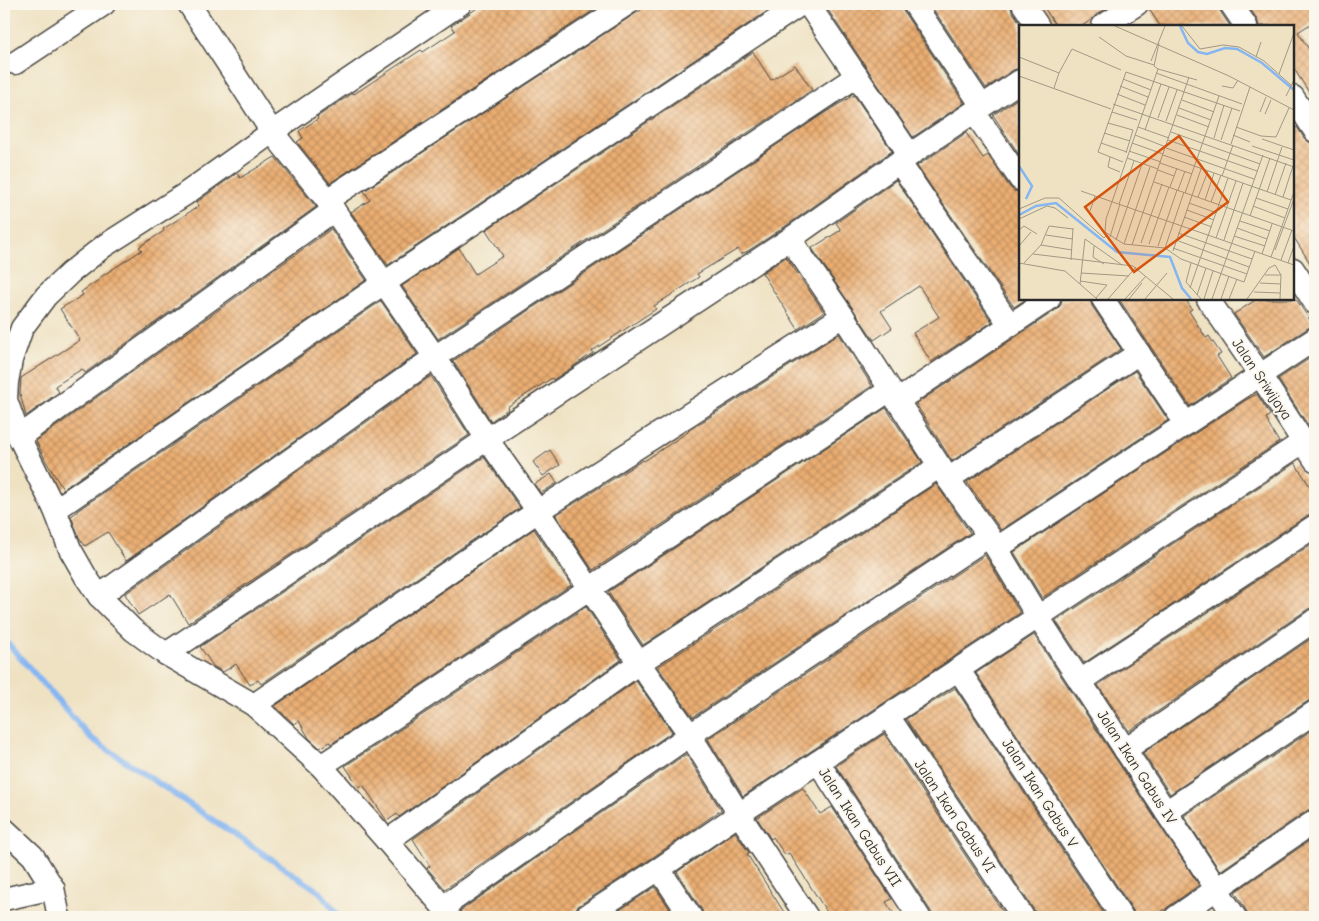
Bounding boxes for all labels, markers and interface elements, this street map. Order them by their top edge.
inset map [1019,25,1294,300]
street label: Jalan Sriwijaya [1228,335,1296,423]
street label: Jalan Ikan Gabus IV [1093,707,1181,827]
street label: Jalan Ikan Gabus V [998,735,1082,851]
street label: Jalan Ikan Gabus VI [911,756,999,876]
street label: Jalan Ikan Gabus VII [815,764,905,890]

